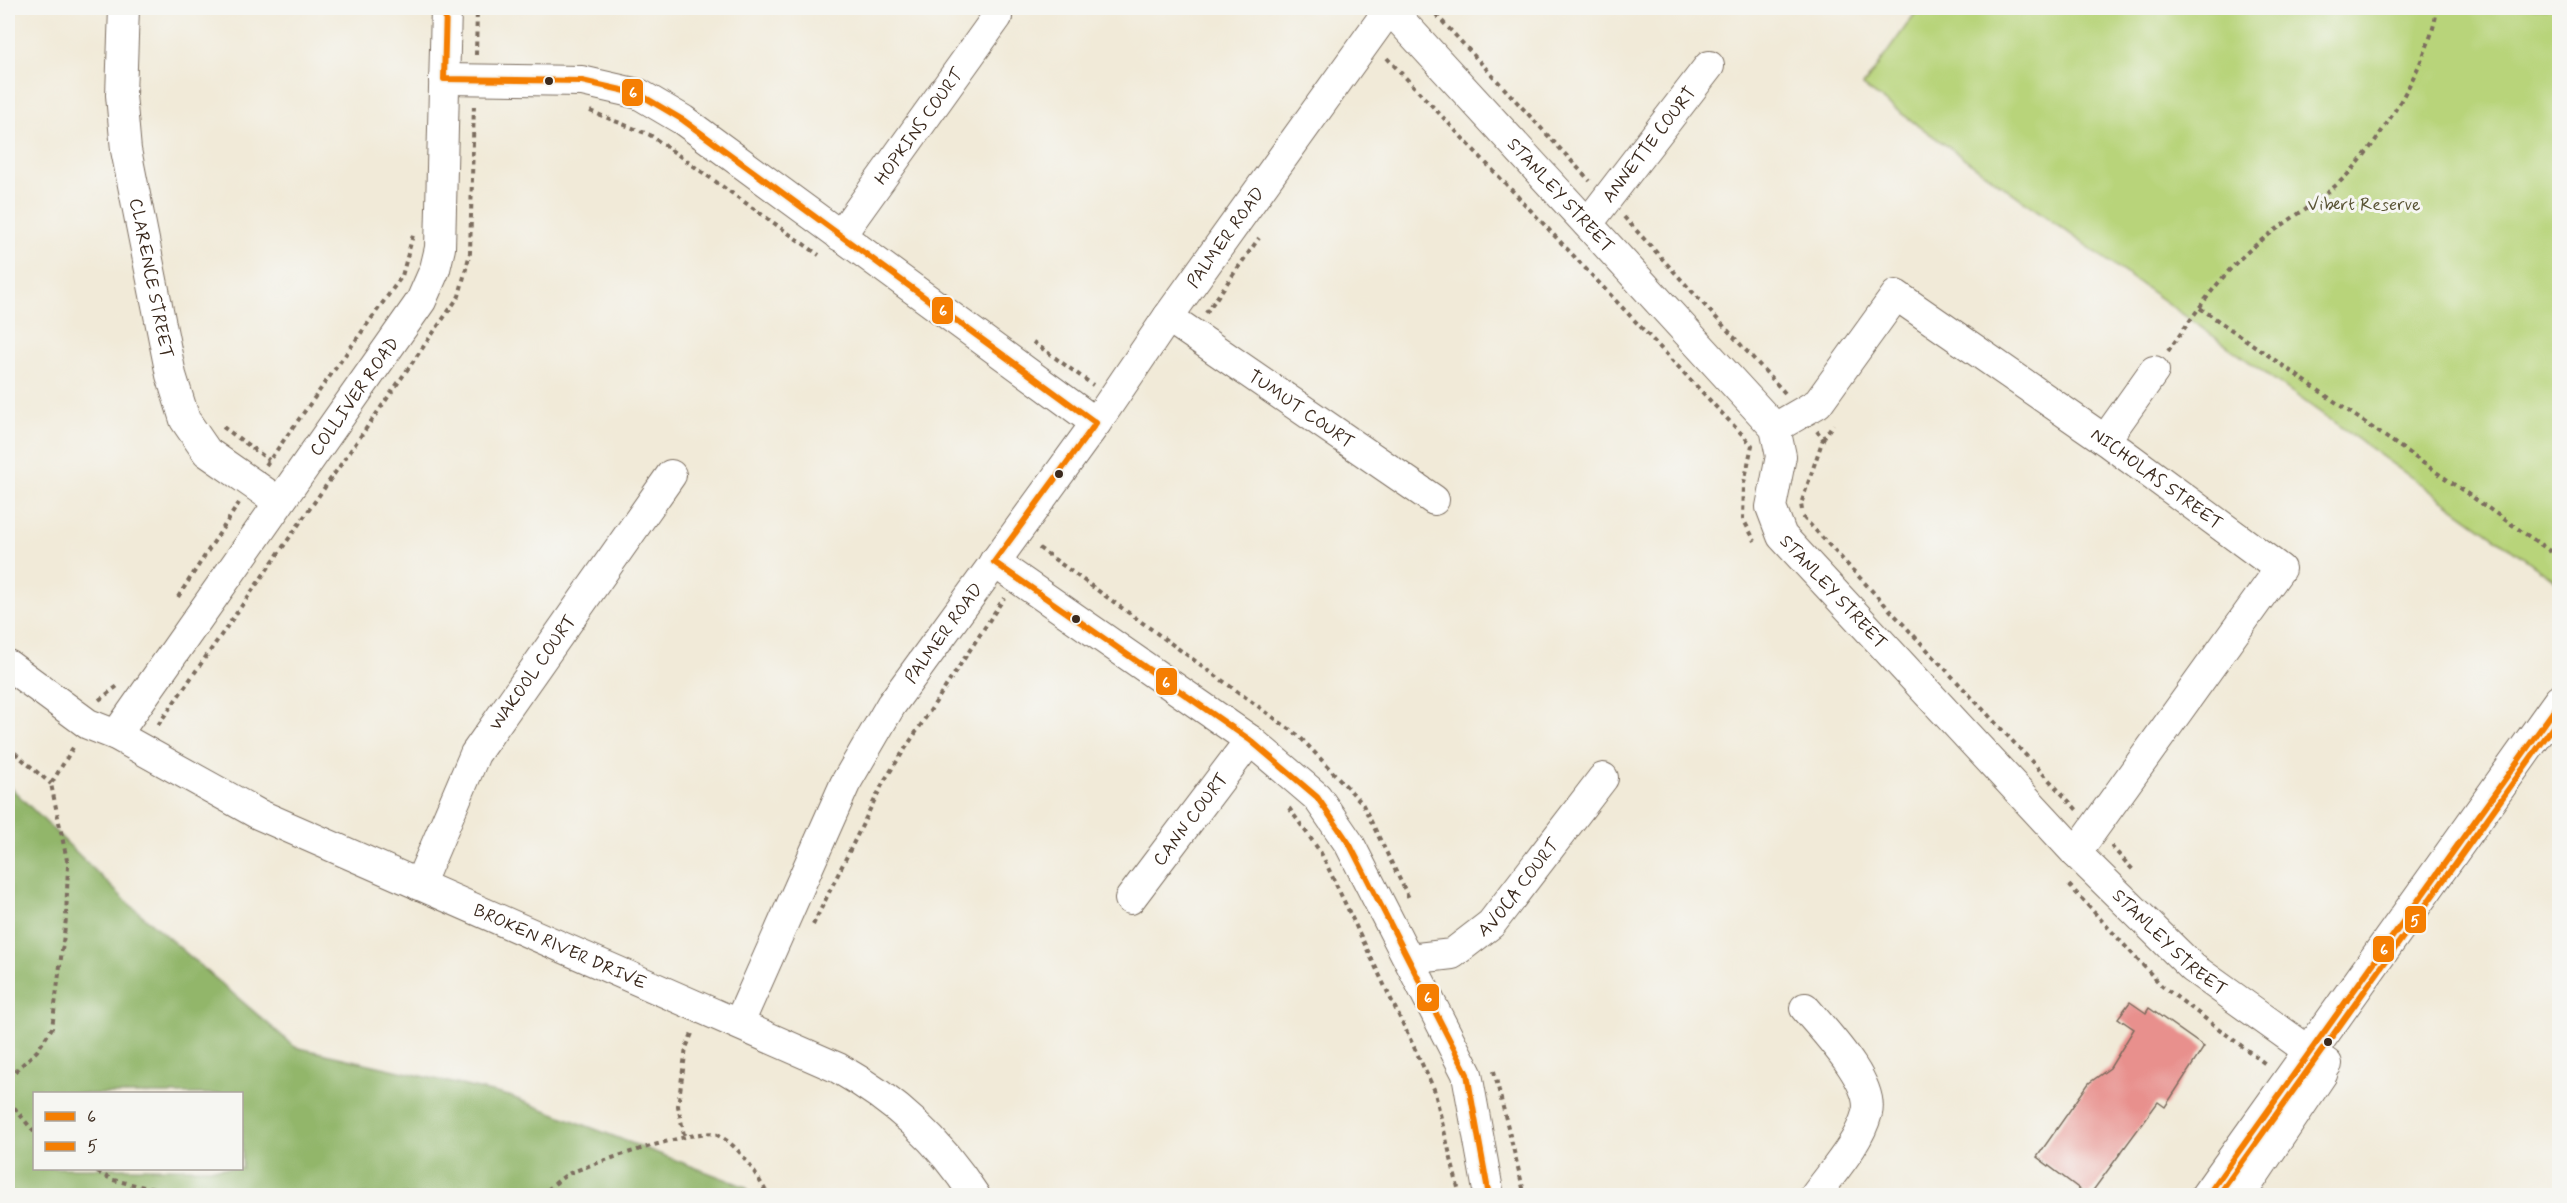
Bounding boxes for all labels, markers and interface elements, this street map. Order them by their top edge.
street label: HOPKINS COURT [869,63,970,190]
unlabelled marker [543,75,555,87]
line badge: 6 [621,78,644,107]
street label: ANNETTE COURT [1597,82,1702,208]
text: 6 [629,83,637,104]
street label: STANLEY STREET [1501,133,1619,258]
street label: PALMER ROAD [1182,182,1271,293]
park label: Vibert Reserve [2307,193,2421,217]
street label: CLARENCE STREET [123,196,178,361]
line badge: 6 [931,296,954,325]
text: 6 [939,301,947,322]
street label: COLLIVER ROAD [305,332,405,461]
street label: TUMUT COURT [1243,365,1359,455]
street label: NICHOLAS STREET [2086,423,2227,536]
unlabelled marker [1053,468,1065,480]
street label: STANLEY STREET [1774,530,1892,655]
street label: PALMER ROAD [900,578,989,689]
street label: WAKOOL COURT [484,610,582,736]
unlabelled marker [1070,613,1082,625]
line badge: 6 [1155,667,1178,696]
text: 6 [1162,673,1170,694]
street label: CANN COURT [1148,768,1234,871]
street label: AVOCA COURT [1473,833,1566,943]
street label: STANLEY STREET [2107,884,2232,1002]
street label: BROKEN RIVER DRIVE [469,899,651,996]
line badge: 5 [2404,905,2427,934]
text: 5 [2410,911,2420,932]
line badge: 6 [2372,935,2395,963]
text: 6 [2380,940,2388,961]
line badge: 6 [1416,983,1440,1012]
text: 6 [1424,988,1432,1009]
unlabelled marker [2322,1036,2334,1048]
legend [33,1092,243,1170]
text: 6 [87,1105,96,1129]
text: 5 [87,1135,98,1159]

